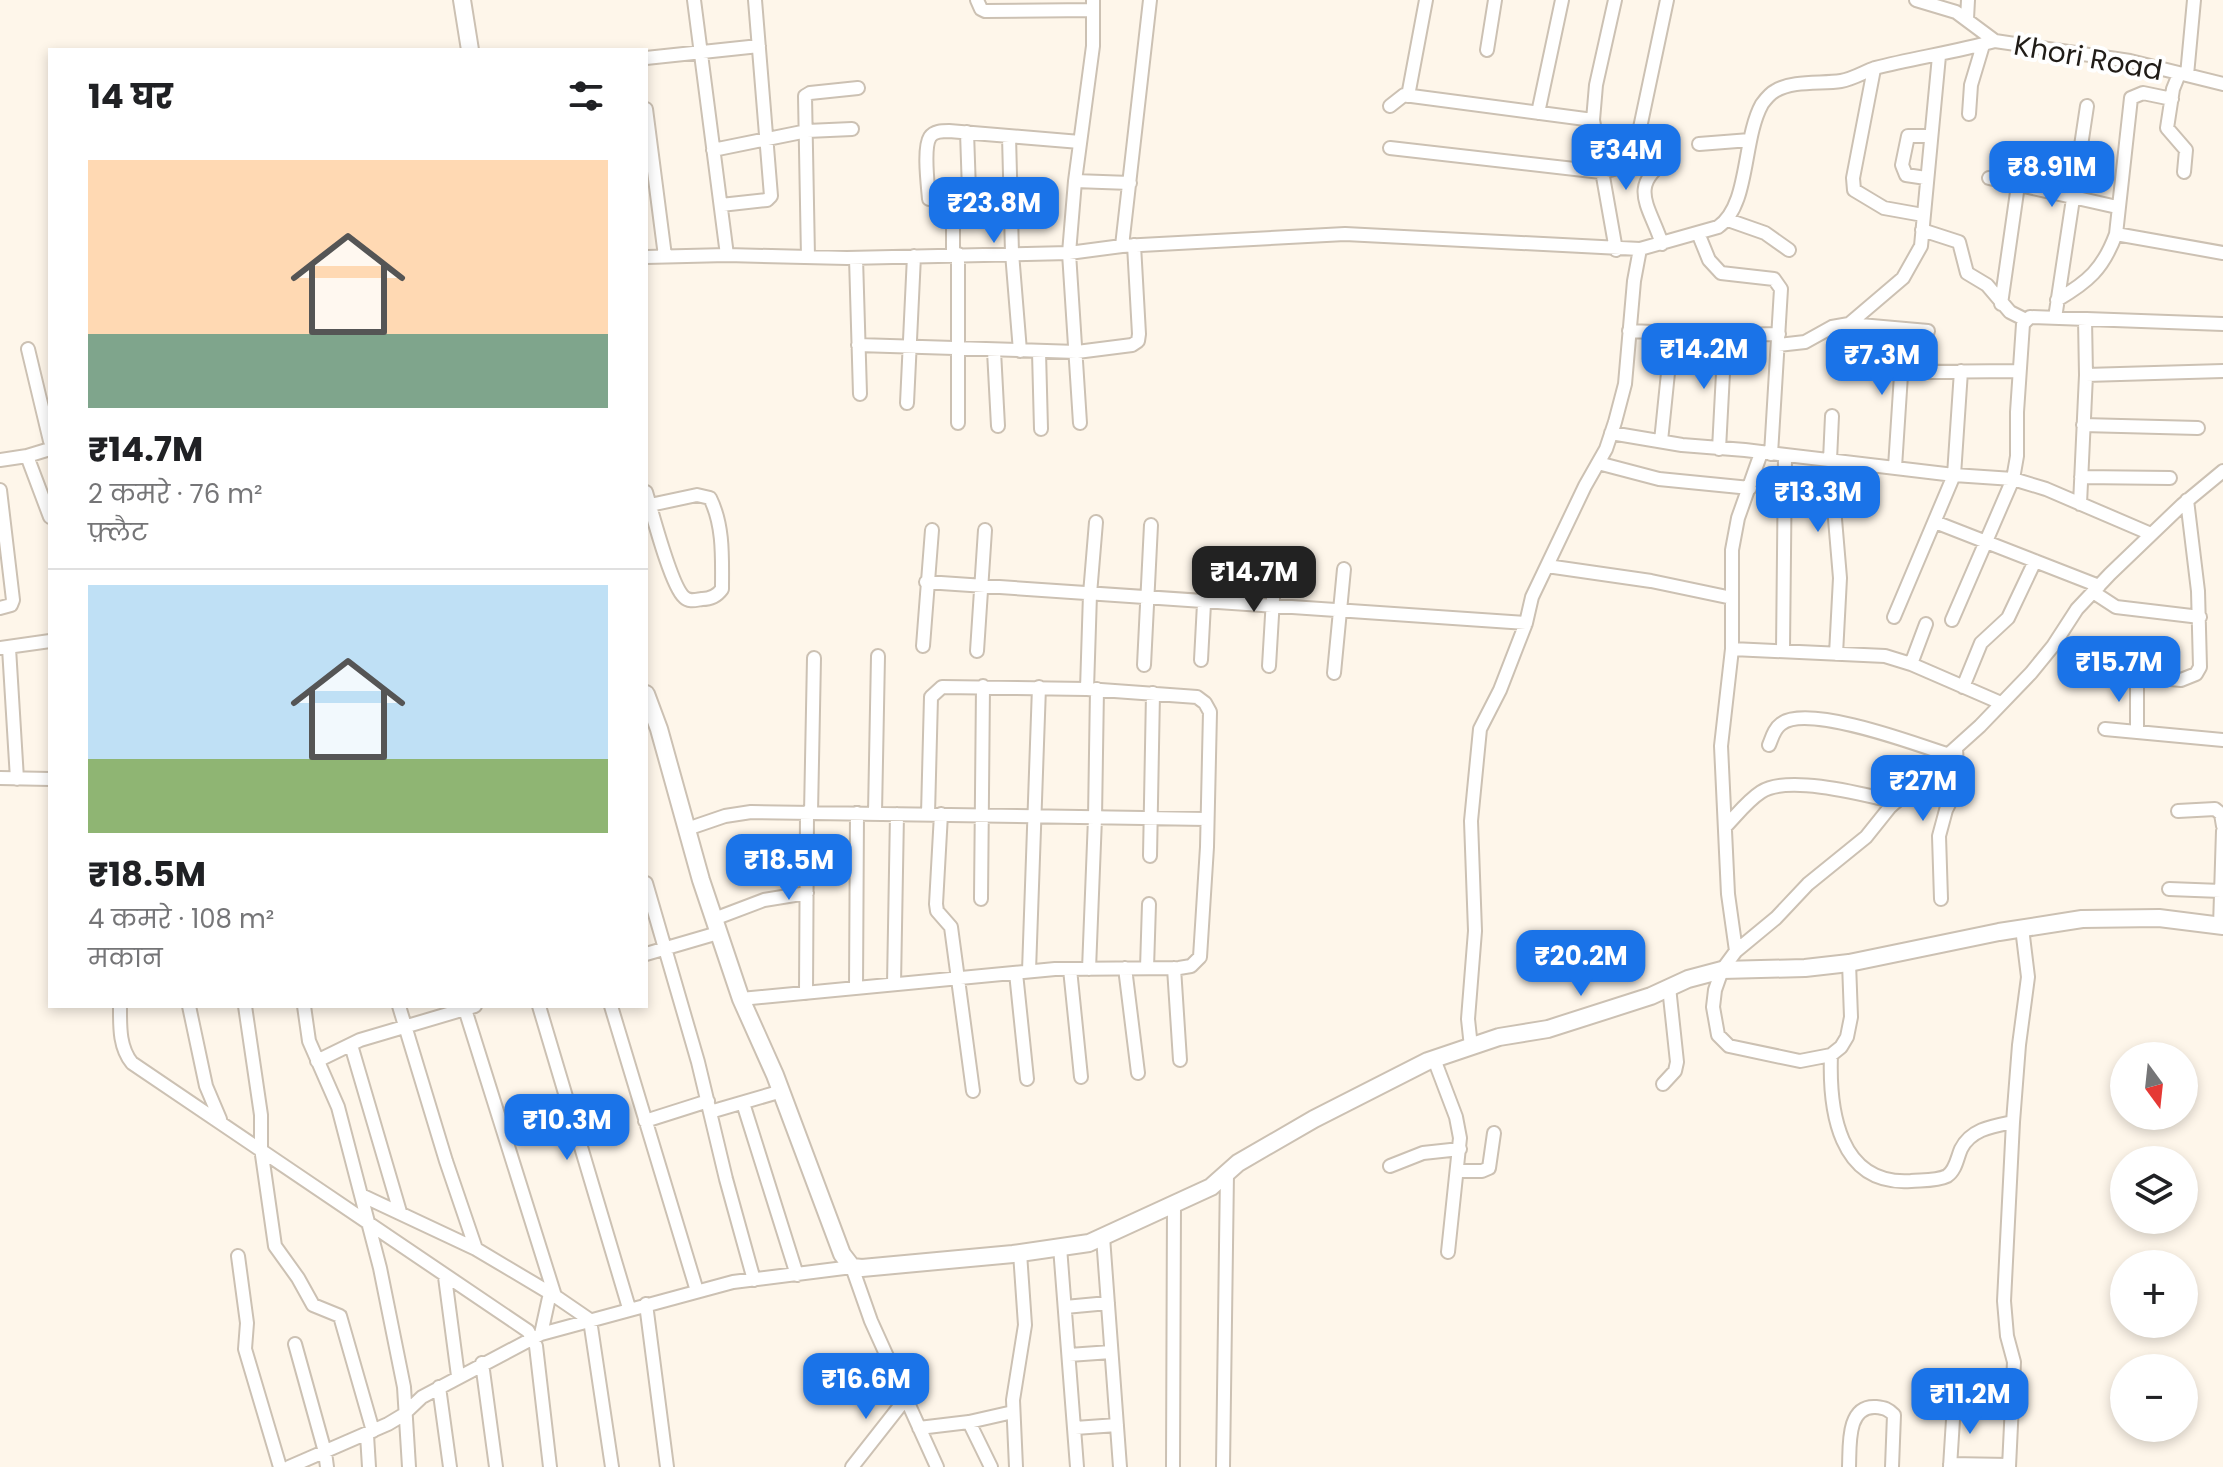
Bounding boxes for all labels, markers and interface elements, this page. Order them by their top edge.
street label: Khori Road [2011,26,2165,90]
text: 14 घर [88,72,173,120]
icon: filters [564,74,608,118]
pin: ₹34M [1579,124,1673,192]
text: ₹34M [1590,132,1662,168]
pin: ₹8.91M [1987,141,2117,209]
text: ₹8.91M [2007,149,2097,185]
pin: ₹23.8M [929,177,1059,245]
text: ₹23.8M [947,185,1041,221]
icon: home [276,212,420,356]
pin: ₹14.2M [1639,323,1769,391]
pin: ₹7.3M [1826,329,1938,397]
text: ₹14.2M [1660,331,1748,367]
text: ₹7.3M [1844,337,1920,373]
text: ₹14.7M [88,425,203,473]
pin: ₹13.3M [1753,466,1883,534]
text: ₹13.3M [1774,474,1862,510]
text: 2 कमरे · 76 m² [88,476,263,512]
text: फ़्लैट [88,515,148,551]
pin: ₹14.7M [1189,546,1319,614]
text: ₹14.7M [1210,554,1298,590]
pin: ₹15.7M [2054,636,2184,704]
icon: home [276,637,420,781]
text: ₹15.7M [2075,644,2163,680]
pin: ₹27M [1876,755,1970,823]
text: ₹27M [1889,763,1957,799]
pin: ₹18.5M [724,834,854,902]
text: ₹18.5M [744,842,834,878]
text: ₹18.5M [88,850,206,898]
text: 4 कमरे · 108 m² [88,901,274,937]
pin: ₹20.2M [1516,930,1646,998]
text: ₹20.2M [1534,938,1628,974]
text: मकान [88,940,162,976]
north arrow [2110,1042,2198,1130]
map controls [2110,1042,2198,1442]
pin: ₹10.3M [502,1094,632,1162]
text: ₹10.3M [522,1102,612,1138]
button: layers [2110,1146,2198,1234]
button: + [2110,1250,2198,1338]
pin: ₹16.6M [801,1353,931,1421]
button: − [2110,1354,2198,1442]
text: ₹16.6M [821,1361,911,1397]
pin: ₹11.2M [1905,1368,2035,1436]
text: ₹11.2M [1929,1376,2011,1412]

